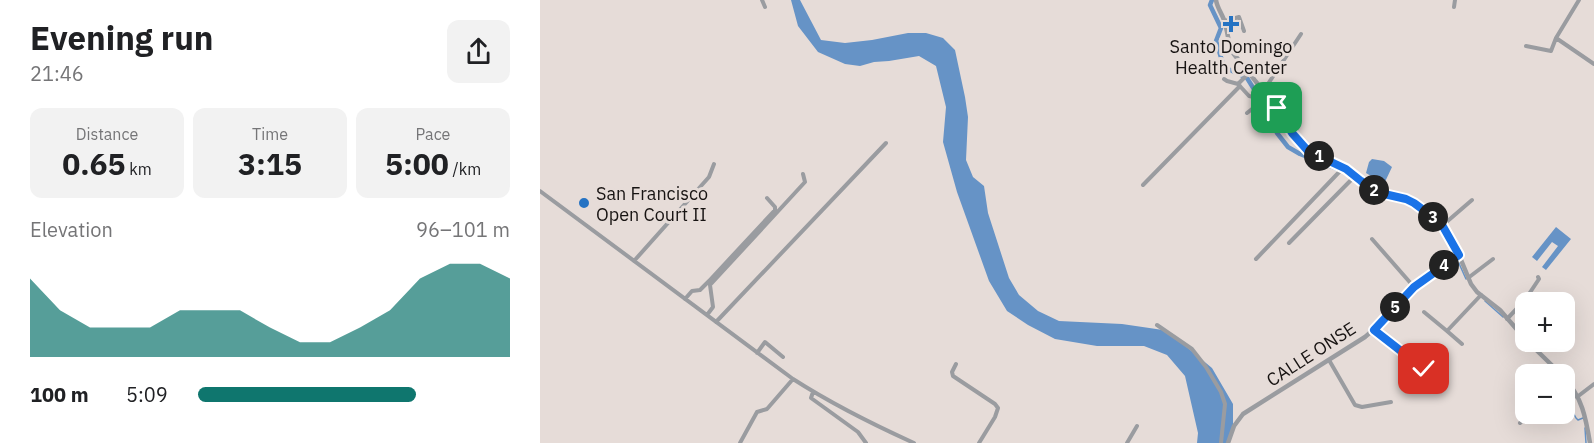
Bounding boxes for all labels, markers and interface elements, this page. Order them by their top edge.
marker: Santo Domingo Health Center [1222,15,1240,33]
text: Evening run [30,16,214,59]
button: share [447,20,510,83]
place label: Santo Domingo Health Center [1170,35,1292,79]
text: 21:46 [30,60,84,87]
pin [1251,82,1302,133]
icon: arrive [1260,91,1293,124]
text: Distance [76,124,138,144]
text: Time [252,124,288,144]
text: Pace [416,124,450,144]
pin: 1 [1304,141,1334,171]
text: 0.65 [62,144,126,183]
text: 3:15 [238,144,302,183]
text: 5:00 [385,144,449,183]
text: 1 [1314,146,1324,166]
text: km [126,159,152,179]
text: /km [449,159,481,179]
pin: 2 [1359,175,1389,205]
text: 2 [1369,180,1379,200]
place label: San Francisco Open Court II [596,182,708,226]
marker: San Francisco Open Court II [577,196,591,210]
pin: 3 [1418,202,1448,232]
text: 3 [1428,207,1438,227]
text: Elevation [30,216,113,243]
text: 96–101 m [416,216,510,243]
pin: 4 [1429,250,1459,280]
text: 4 [1439,255,1449,275]
pin: 5 [1380,292,1410,322]
map controls [1515,292,1575,424]
button: + [1515,292,1575,352]
text: 5 [1390,297,1400,317]
street label: CALLE ONSE [1262,317,1360,391]
pin [1398,343,1449,394]
icon: check [1407,352,1440,385]
button: − [1515,364,1575,424]
text: 100 m [30,381,89,408]
text: 5:09 [126,381,168,408]

